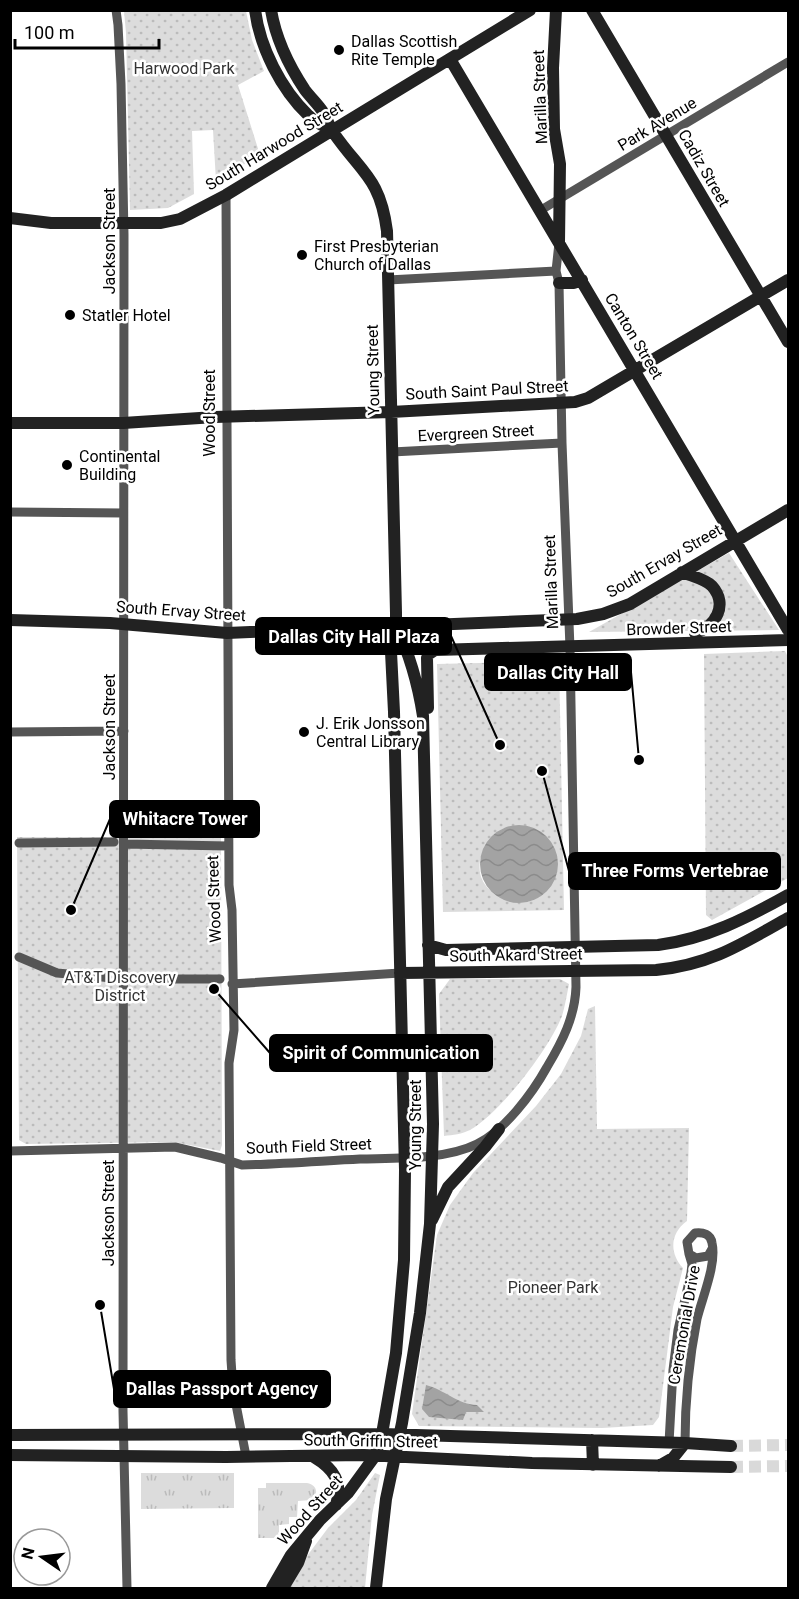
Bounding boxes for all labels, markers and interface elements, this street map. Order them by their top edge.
scale bar [15,12,159,50]
text: 100 m [24,22,75,43]
place label: Dallas Scottish Rite Temple [351,32,457,69]
marker: Dallas Scottish Rite Temple [332,43,346,57]
street label: Marilla Street [529,49,551,145]
park label: Harwood Park [133,59,235,78]
street label: Park Avenue [614,93,700,155]
street label: South Harwood Street [202,98,346,194]
street label: Cadiz Street [674,126,734,210]
street label: Jackson Street [100,188,119,294]
place label: First Presbyterian Church of Dallas [314,237,439,274]
marker: First Presbyterian Church of Dallas [295,248,309,262]
street label: Canton Street [601,289,667,383]
place label: Statler Hotel [82,306,171,325]
marker: Statler Hotel [63,308,77,322]
street label: Young Street [363,324,383,416]
street label: Wood Street [200,369,219,457]
street label: South Saint Paul Street [405,376,569,404]
street label: Evergreen Street [417,420,535,446]
place label: Continental Building [79,447,160,484]
marker: Continental Building [60,458,74,472]
street label: South Ervay Street [603,520,725,602]
street label: Marilla Street [540,534,562,630]
street label: South Ervay Street [115,597,247,625]
street label: Browder Street [626,617,732,639]
callout: Dallas City Hall Plaza [256,618,451,654]
text: Dallas City Hall Plaza [268,626,440,647]
callout: Dallas City Hall [485,654,631,690]
text: Dallas City Hall [497,662,619,683]
street label: Jackson Street [100,674,119,780]
place label: J. Erik Jonsson Central Library [316,714,425,751]
marker: J. Erik Jonsson Central Library [297,725,311,739]
callout: Whitacre Tower [110,801,259,837]
text: Whitacre Tower [122,808,248,829]
callout: Three Forms Vertebrae [569,853,780,889]
street label: Wood Street [203,855,225,943]
text: Three Forms Vertebrae [581,860,769,881]
street label: South Akard Street [449,944,583,966]
park label: AT&T Discovery District [64,968,176,1005]
callout: Spirit of Communication [270,1035,492,1071]
text: Spirit of Communication [282,1042,480,1063]
street label: Young Street [406,1079,425,1171]
street label: South Field Street [246,1134,372,1158]
street label: Jackson Street [99,1160,118,1266]
street label: Ceremonial Drive [664,1264,704,1386]
park label: Pioneer Park [508,1278,599,1297]
callout: Dallas Passport Agency [114,1371,330,1407]
text: Dallas Passport Agency [126,1378,319,1399]
street label: South Griffin Street [304,1430,438,1452]
street label: Wood Street [274,1471,346,1549]
north arrow [12,1527,72,1587]
text: N [17,1546,39,1561]

